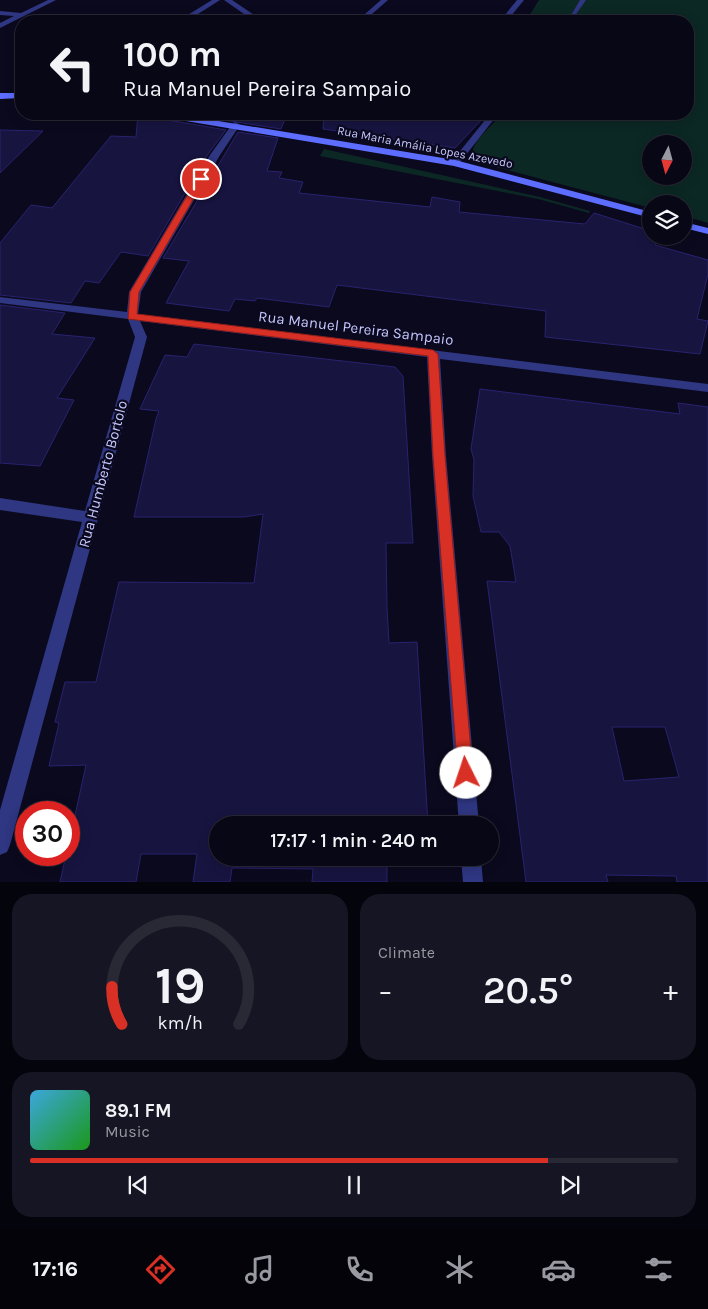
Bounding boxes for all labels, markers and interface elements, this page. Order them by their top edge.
text: 100 m [123,34,222,75]
icon: left [40,35,105,100]
text: Rua Manuel Pereira Sampaio [123,76,411,102]
street label: Rua Maria Amália Lopes Azevedo [336,123,514,171]
north arrow [642,135,692,185]
map controls [642,135,692,245]
pin [180,158,222,200]
icon: arrive [187,165,215,193]
button: layers [642,195,692,245]
street label: Rua Manuel Pereira Sampaio [257,307,455,349]
street label: Rua Humberto Bortolo [75,398,131,550]
position arrow [439,746,491,798]
speed limit sign: 30 [15,801,80,866]
text: 17:17 · 1 min · 240 m [270,830,438,852]
text: Climate [378,943,435,962]
text: 19 [155,955,205,1016]
text: 20.5° [483,968,573,1013]
text: − [378,974,393,1007]
text: + [663,974,678,1007]
text: km/h [157,1013,203,1034]
text: 89.1 FM [105,1100,172,1122]
text: Music [105,1122,150,1141]
icon: previous [124,1171,152,1199]
icon: pause [340,1171,368,1199]
icon: next [556,1171,584,1199]
icon: directions [143,1252,178,1287]
icon: music [242,1252,277,1287]
icon: phone [342,1252,377,1287]
icon: climate [442,1252,477,1287]
icon: car [541,1252,576,1287]
icon: filters [641,1252,676,1287]
text: 17:16 [32,1256,78,1282]

